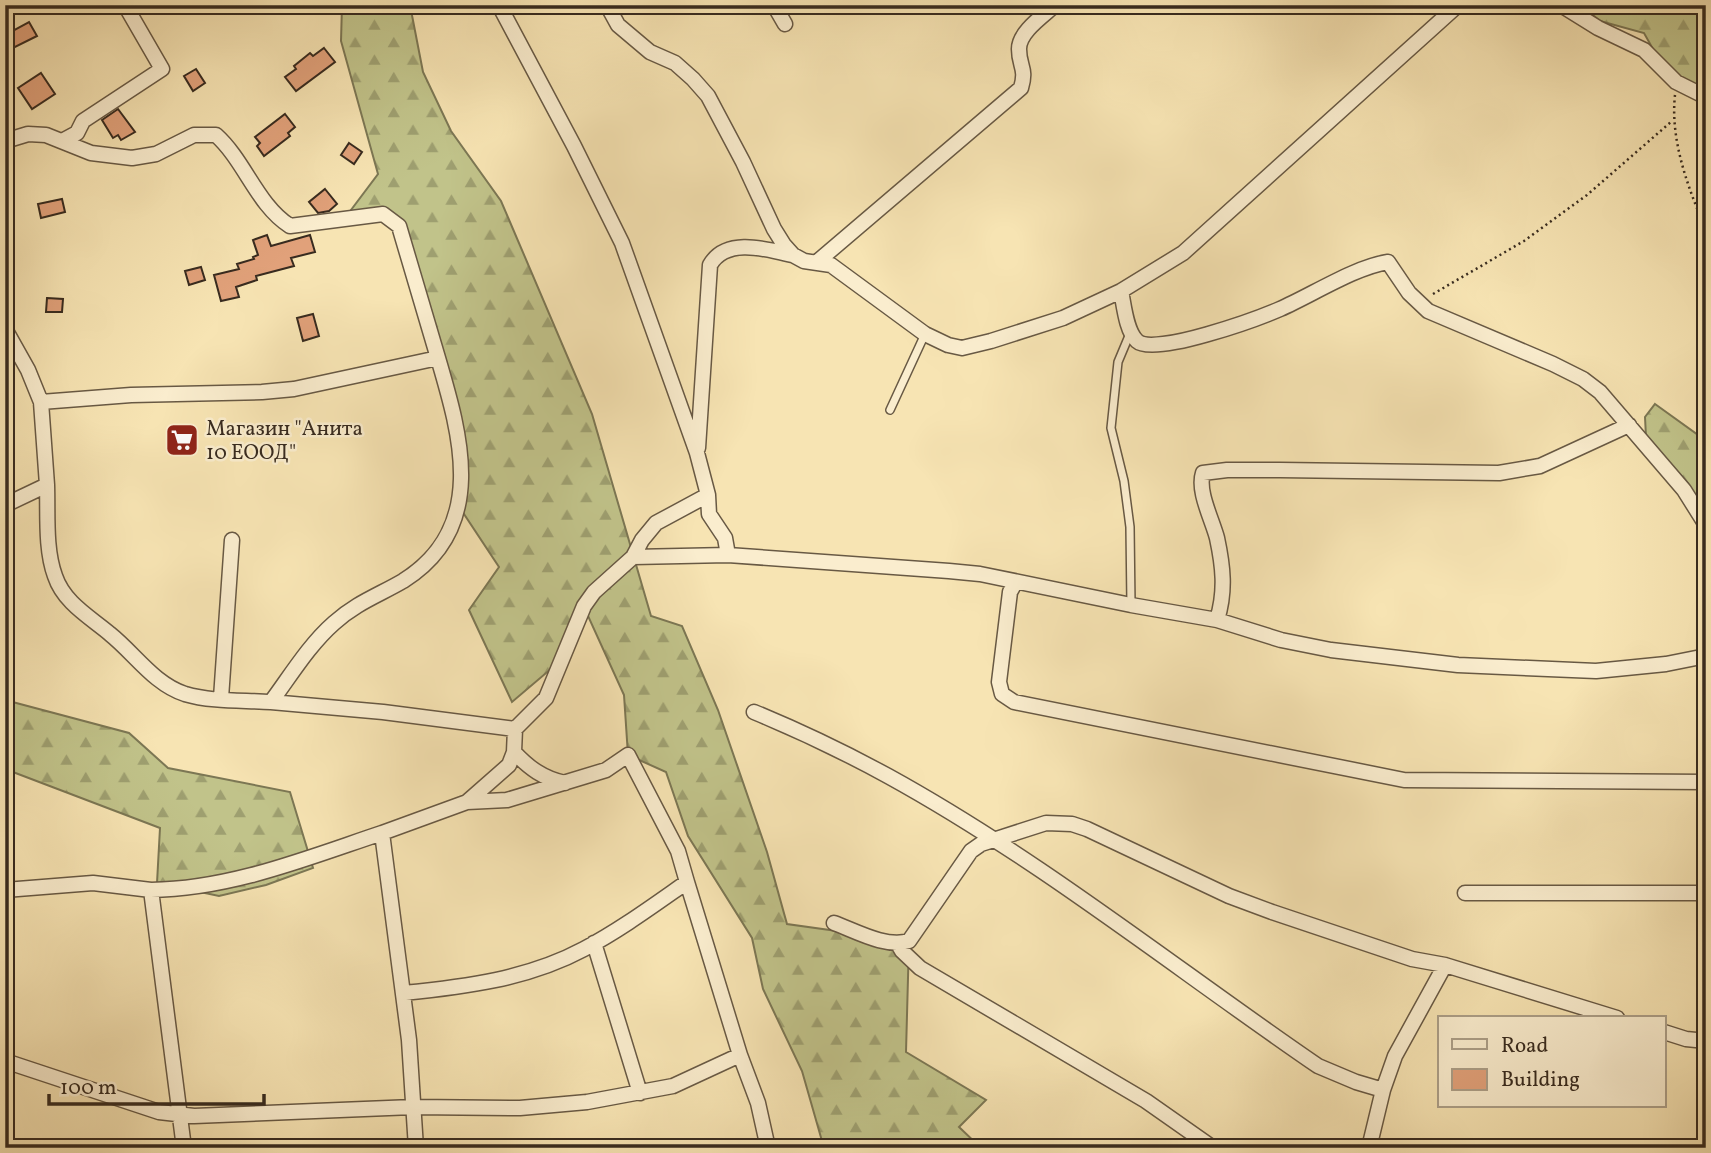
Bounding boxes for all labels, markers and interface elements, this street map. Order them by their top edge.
place label: Магазин "Анита 10 ЕООД" [206,415,363,468]
supermarket icon: Магазин "Анита 10 ЕООД" [163,421,201,459]
legend [1438,1016,1666,1108]
text: Road [1501,1032,1548,1061]
scale bar [49,1062,264,1106]
text: Building [1501,1066,1580,1095]
text: 100 m [60,1074,117,1103]

